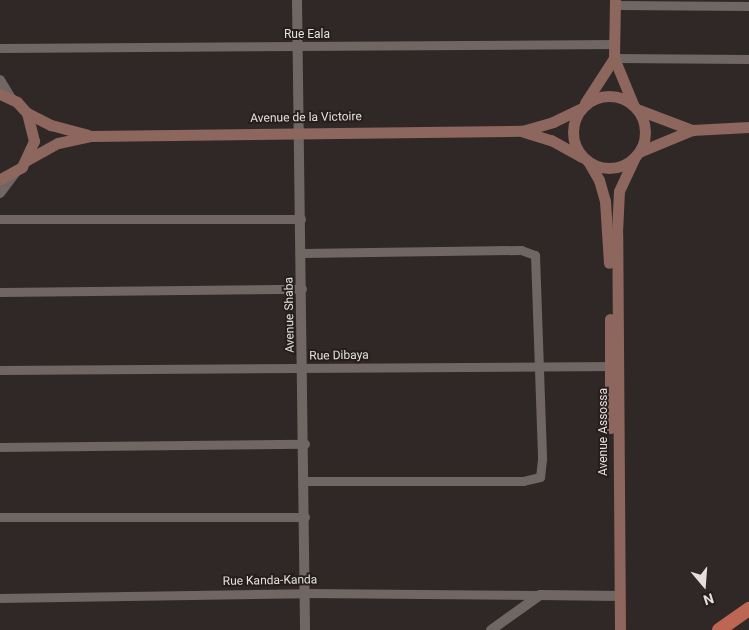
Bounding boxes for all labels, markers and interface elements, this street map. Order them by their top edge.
street label: Rue Eala [284,28,330,42]
street label: Avenue de la Victoire [250,110,362,126]
street label: Avenue Shaba [282,277,298,353]
street label: Rue Dibaya [309,348,369,364]
street label: Avenue Assossa [597,388,611,476]
north arrow [679,560,729,610]
street label: Rue Kanda-Kanda [223,573,317,589]
text: N [701,590,716,608]

